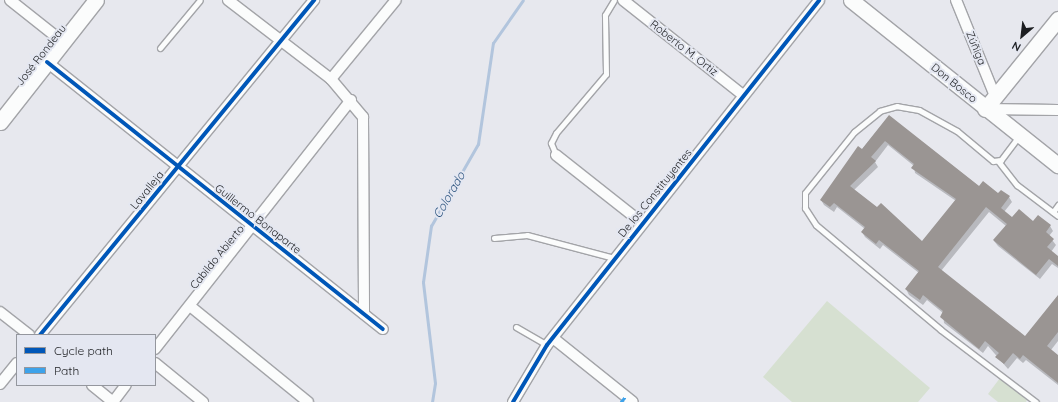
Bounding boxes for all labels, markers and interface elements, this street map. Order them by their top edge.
north arrow [1002,16,1042,56]
street label: Roberto M. Ortiz [647,17,721,79]
street label: José Rondeau [13,22,69,88]
street label: Zúñiga [963,29,989,67]
text: N [1010,39,1023,55]
street label: Don Bosco [928,60,980,106]
street label: De los Constituyentes [615,146,695,240]
street label: Lavalleja [128,168,166,212]
water label: Colorado [430,169,468,221]
street label: Guillermo Bonaparte [212,181,304,257]
street label: Cabildo Abierto [187,222,247,292]
legend [16,334,156,386]
text: Cycle path [54,343,113,358]
text: Path [54,363,79,378]

